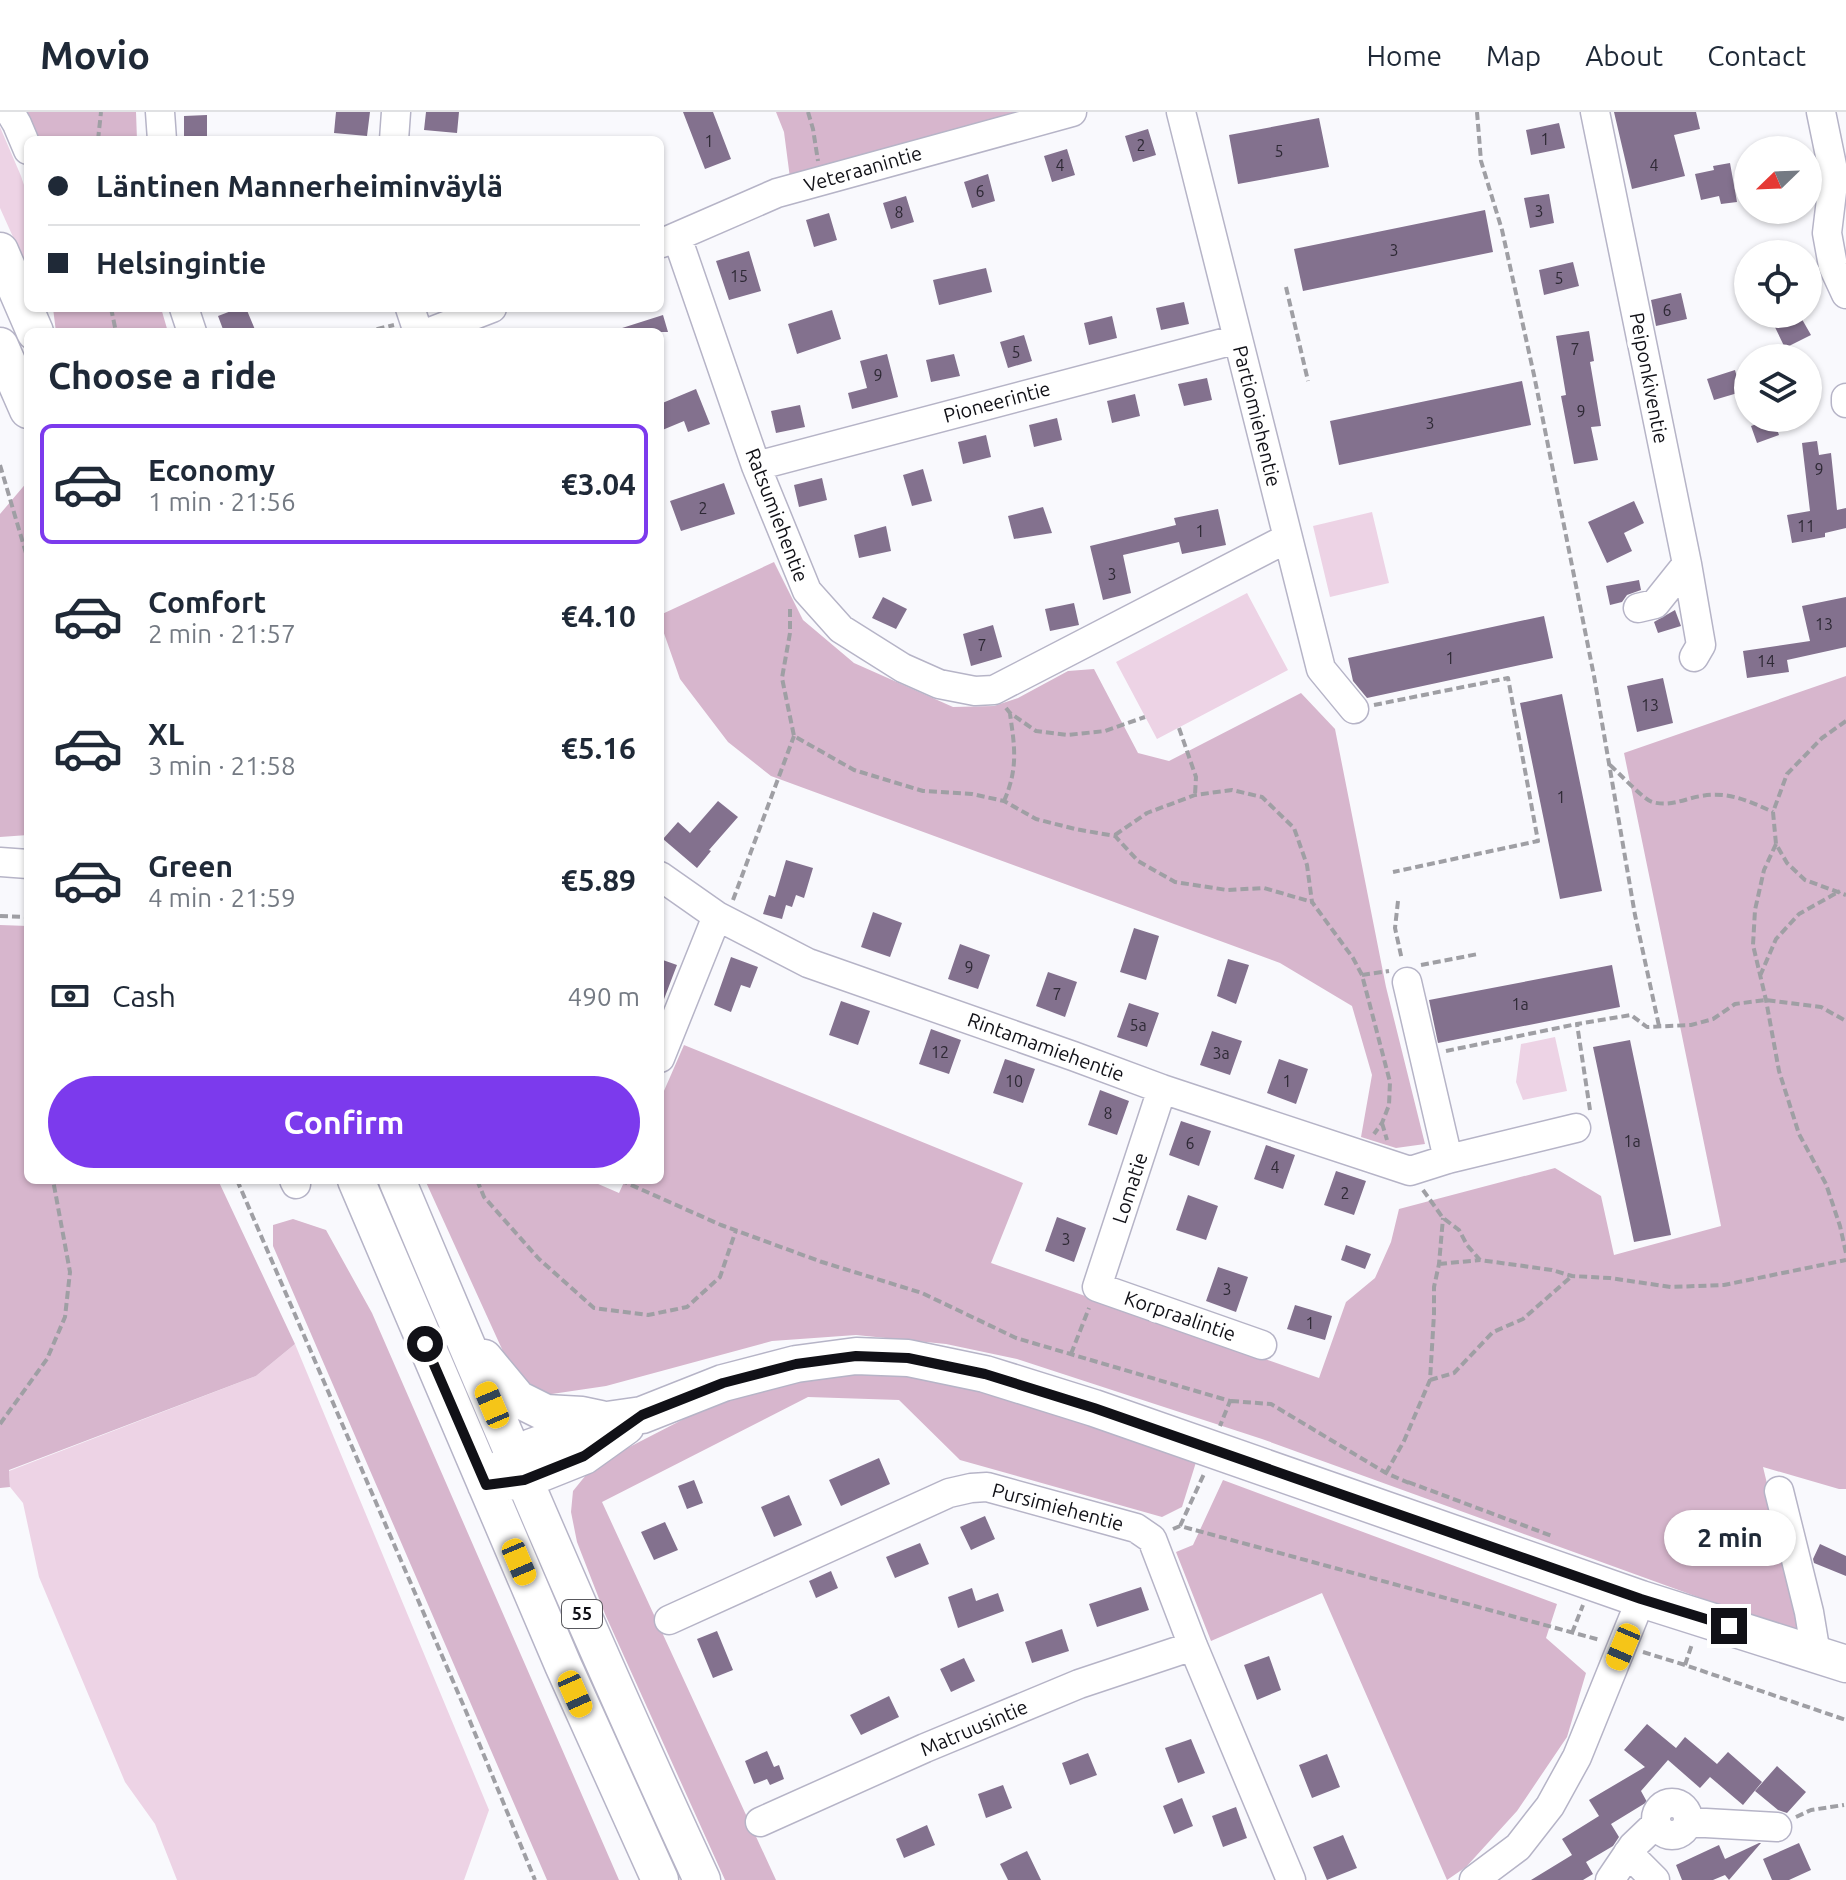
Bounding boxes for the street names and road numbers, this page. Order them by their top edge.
street label: Veteraanintie [801,141,924,196]
street label: Peiponkiventie [1625,310,1673,445]
street label: Partiomiehentie [1229,343,1286,489]
street label: Pioneerintie [941,376,1053,427]
street label: Ratsumiehentie [741,445,814,585]
street label: Rintamamiehentie [965,1007,1128,1086]
street label: Lomatie [1107,1149,1152,1226]
street label: Korpraalintie [1121,1286,1239,1345]
street label: Pursimiehentie [990,1478,1126,1535]
road number: 55 [562,1600,602,1628]
street label: Matruusintie [917,1695,1031,1761]

